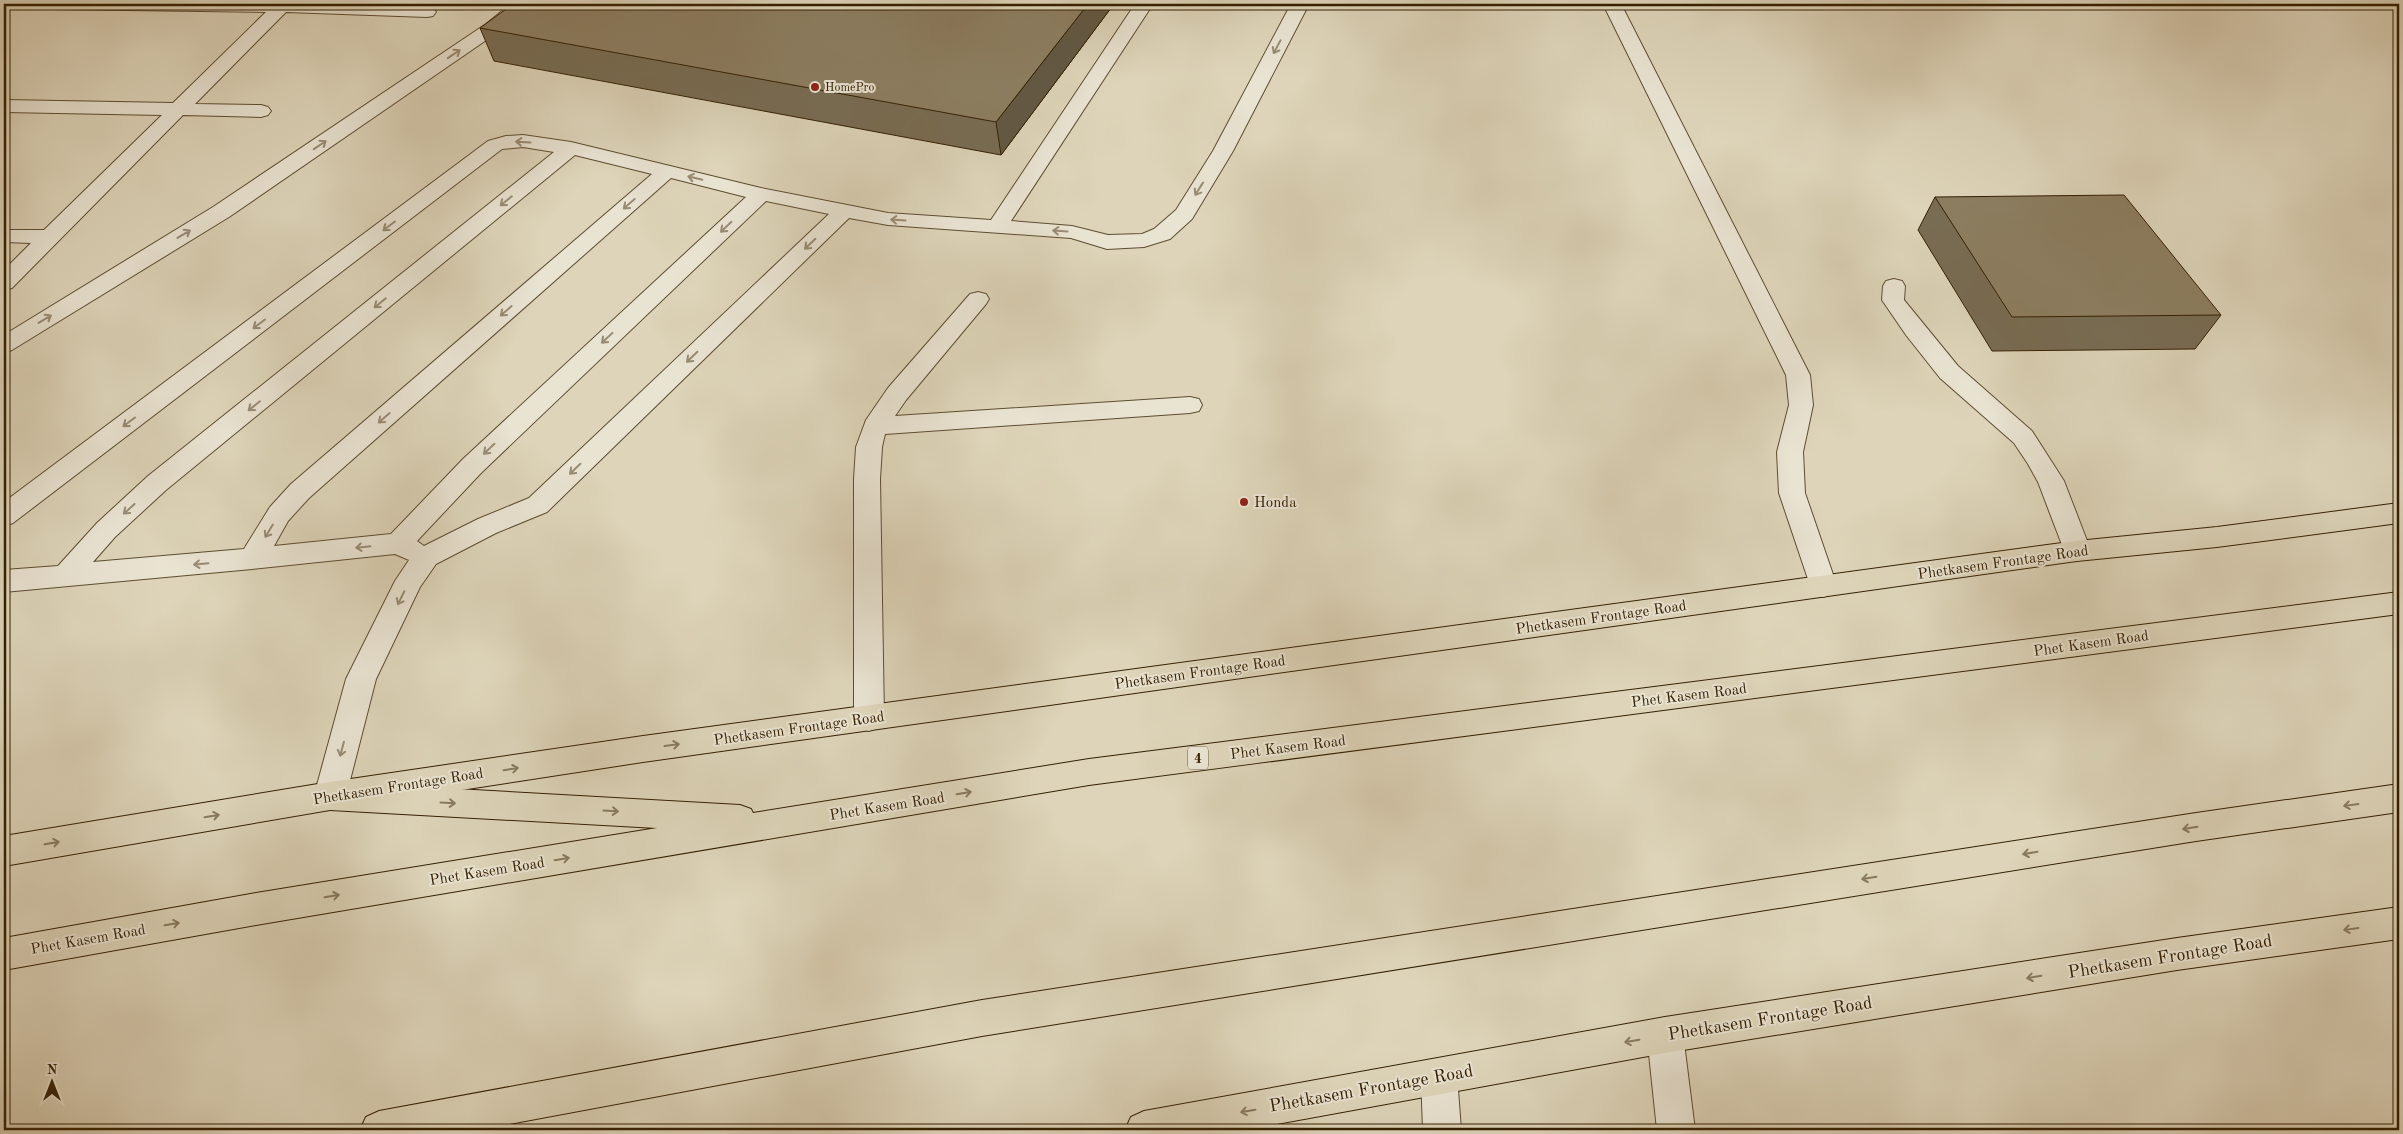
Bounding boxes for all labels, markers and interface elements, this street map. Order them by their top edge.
one-way arrow [1272,39,1281,54]
one-way arrow [447,49,461,59]
marker: HomePro [809,81,821,93]
place label: HomePro [825,82,875,94]
one-way arrow [516,137,532,146]
one-way arrow [313,140,327,150]
one-way arrow [687,173,703,183]
one-way arrow [1194,182,1204,196]
one-way arrow [500,195,513,206]
one-way arrow [622,198,635,210]
one-way arrow [891,215,907,225]
one-way arrow [382,221,396,231]
one-way arrow [720,221,732,233]
one-way arrow [1053,227,1069,236]
one-way arrow [177,229,191,240]
one-way arrow [804,238,816,250]
one-way arrow [374,298,387,309]
one-way arrow [500,305,513,317]
one-way arrow [38,314,52,324]
one-way arrow [252,319,266,329]
one-way arrow [601,332,613,344]
one-way arrow [687,350,699,362]
one-way arrow [248,400,261,411]
one-way arrow [378,412,391,423]
one-way arrow [122,417,136,427]
one-way arrow [483,443,495,455]
one-way arrow [569,463,581,475]
marker: Honda [1238,496,1250,508]
place label: Honda [1254,496,1297,511]
one-way arrow [122,503,135,515]
one-way arrow [263,523,273,537]
one-way arrow [355,542,371,552]
street label: Phetkasem Frontage Road [1917,544,2090,583]
one-way arrow [194,559,210,568]
one-way arrow [396,590,405,605]
street label: Phetkasem Frontage Road [1515,599,1688,638]
street label: Phet Kasem Road [2033,629,2150,660]
street label: Phetkasem Frontage Road [1114,654,1287,693]
street label: Phet Kasem Road [1630,682,1748,711]
street label: Phetkasem Frontage Road [713,710,886,749]
street label: Phet Kasem Road [1229,734,1347,763]
one-way arrow [663,740,679,750]
one-way arrow [337,741,347,757]
road number: 4 [1188,746,1208,770]
one-way arrow [503,764,519,774]
street label: Phetkasem Frontage Road [312,767,485,808]
one-way arrow [956,788,972,798]
street label: Phet Kasem Road [829,791,946,824]
one-way arrow [440,798,456,807]
one-way arrow [2343,800,2359,810]
one-way arrow [602,807,618,816]
one-way arrow [204,810,220,820]
one-way arrow [2182,823,2198,833]
one-way arrow [43,837,59,847]
one-way arrow [2022,848,2038,858]
one-way arrow [554,853,570,863]
street label: Phet Kasem Road [429,856,546,889]
one-way arrow [1861,874,1877,884]
one-way arrow [324,891,340,901]
one-way arrow [164,919,180,928]
street label: Phet Kasem Road [30,923,147,958]
one-way arrow [2343,925,2359,935]
street label: Phetkasem Frontage Road [2067,932,2274,982]
one-way arrow [2027,972,2043,982]
street label: Phetkasem Frontage Road [1667,994,1874,1044]
one-way arrow [1624,1036,1640,1046]
north arrow [28,1056,78,1106]
street label: Phetkasem Frontage Road [1268,1062,1475,1116]
text: N [47,1063,58,1077]
one-way arrow [1241,1107,1257,1116]

